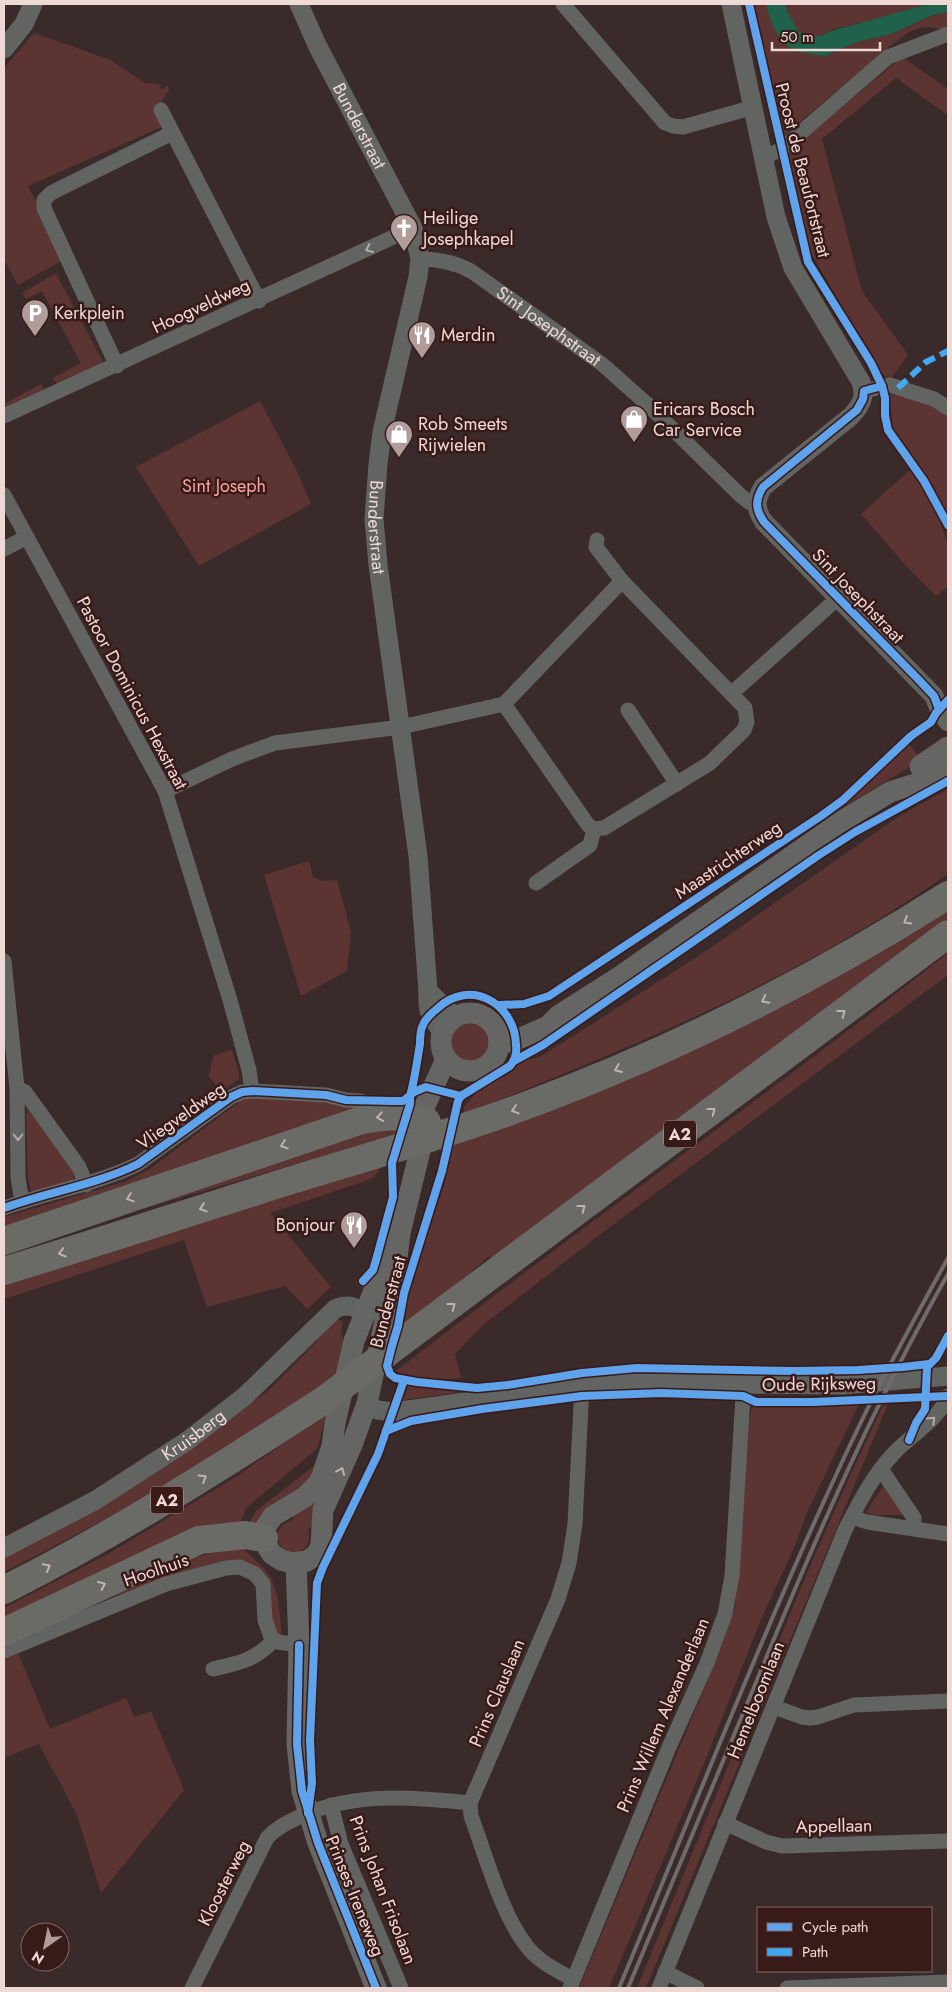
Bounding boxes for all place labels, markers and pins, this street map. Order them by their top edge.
place label: Heilige Josephkapel [421,205,514,252]
church icon: Heilige Josephkapel [389,213,419,252]
parking icon: Kerkplein [20,298,50,337]
place label: Kerkplein [54,300,125,326]
restaurant icon: Merdin [407,320,437,359]
place label: Merdin [441,322,495,348]
place label: Ericars Bosch Car Service [653,396,755,443]
shop icon: Ericars Bosch Car Service [619,404,649,443]
place label: Rob Smeets Rijwielen [418,411,508,458]
shop icon: Rob Smeets Rijwielen [384,419,414,458]
restaurant icon: Bonjour [339,1210,369,1249]
place label: Bonjour [276,1212,336,1238]

